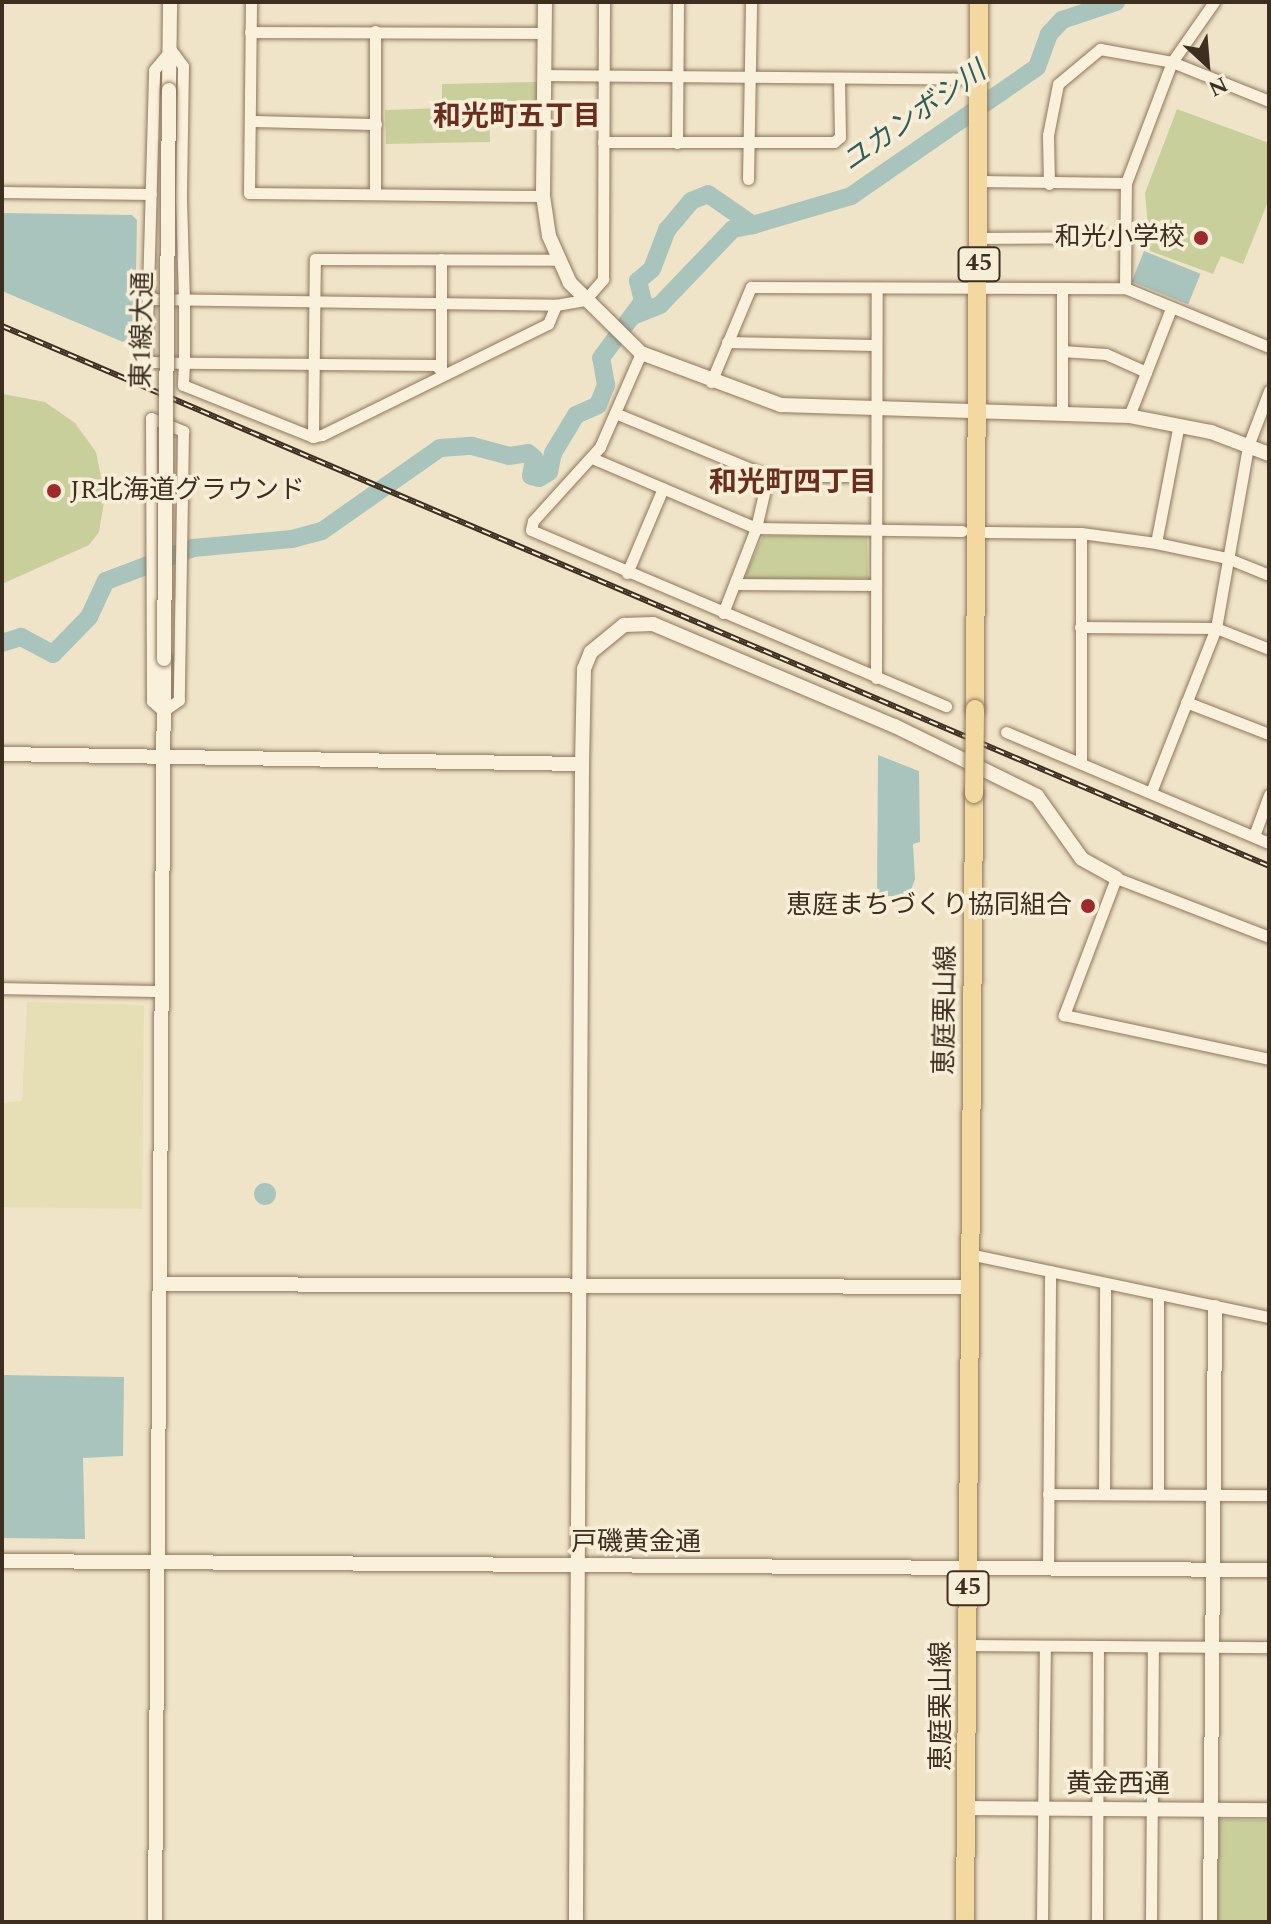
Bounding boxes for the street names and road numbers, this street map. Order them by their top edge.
road number: 45 [957,244,1001,284]
street label: 東1線大通 [126,271,160,389]
street label: 恵庭栗山線 [929,945,963,1075]
street label: 戸磯黄金通 [571,1527,701,1559]
road number: 45 [946,1568,990,1608]
street label: 恵庭栗山線 [926,1641,958,1771]
street label: 黄金西通 [1066,1769,1170,1801]

